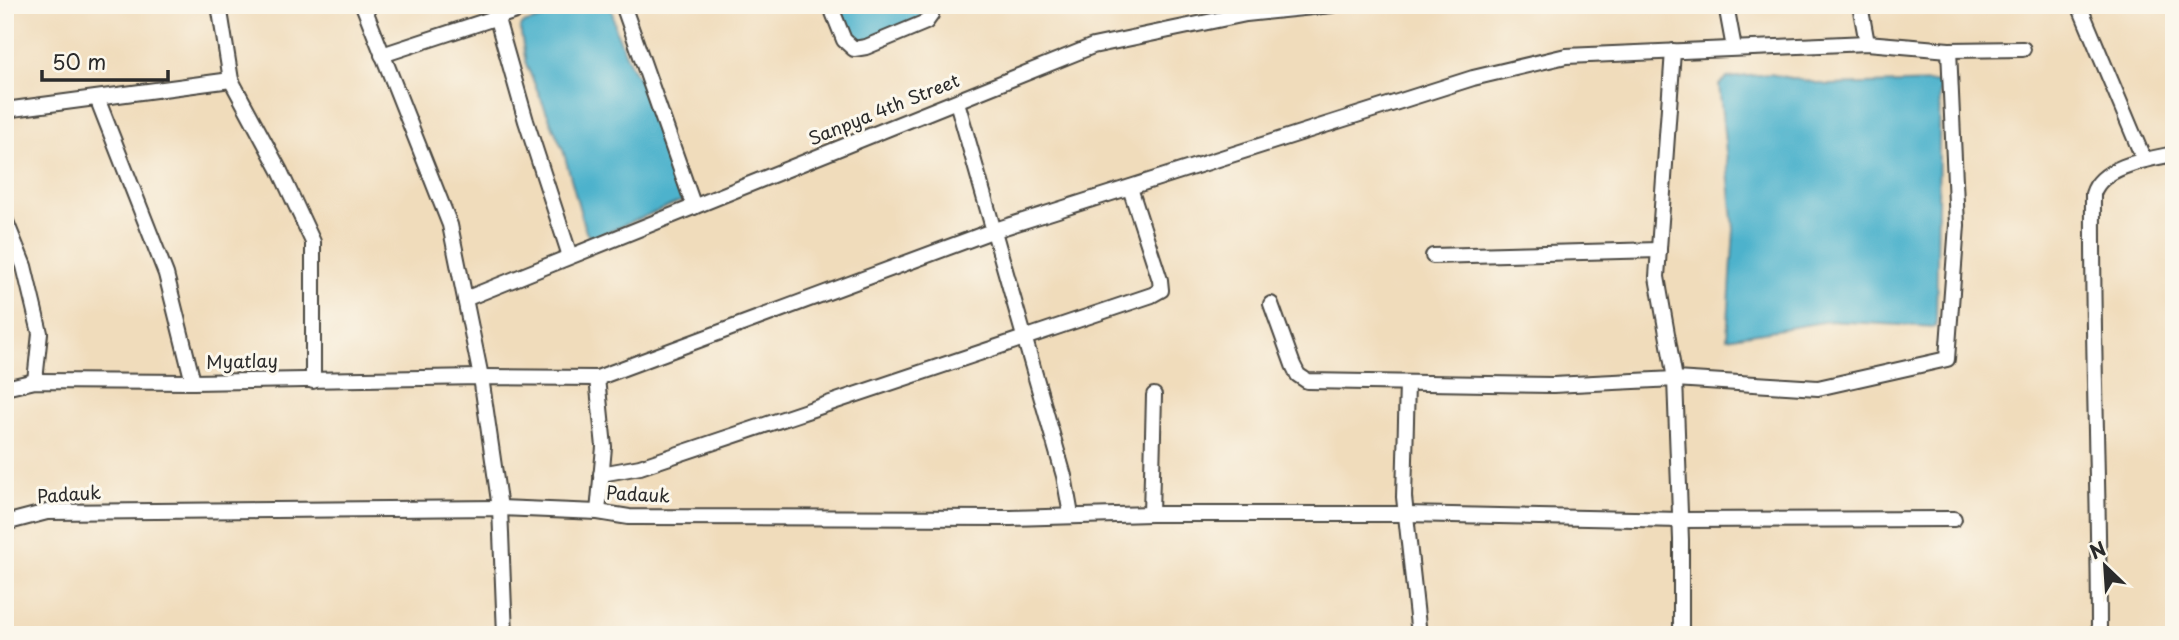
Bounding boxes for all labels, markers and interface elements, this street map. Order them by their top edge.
scale bar [42,38,168,82]
text: 50 m [52,45,106,77]
street label: Sanpya 4th Street [804,66,963,151]
street label: Myatlay [206,346,278,375]
street label: Padauk [36,478,102,509]
street label: Padauk [605,478,671,509]
north arrow [2070,532,2140,602]
text: N [2085,534,2110,566]

